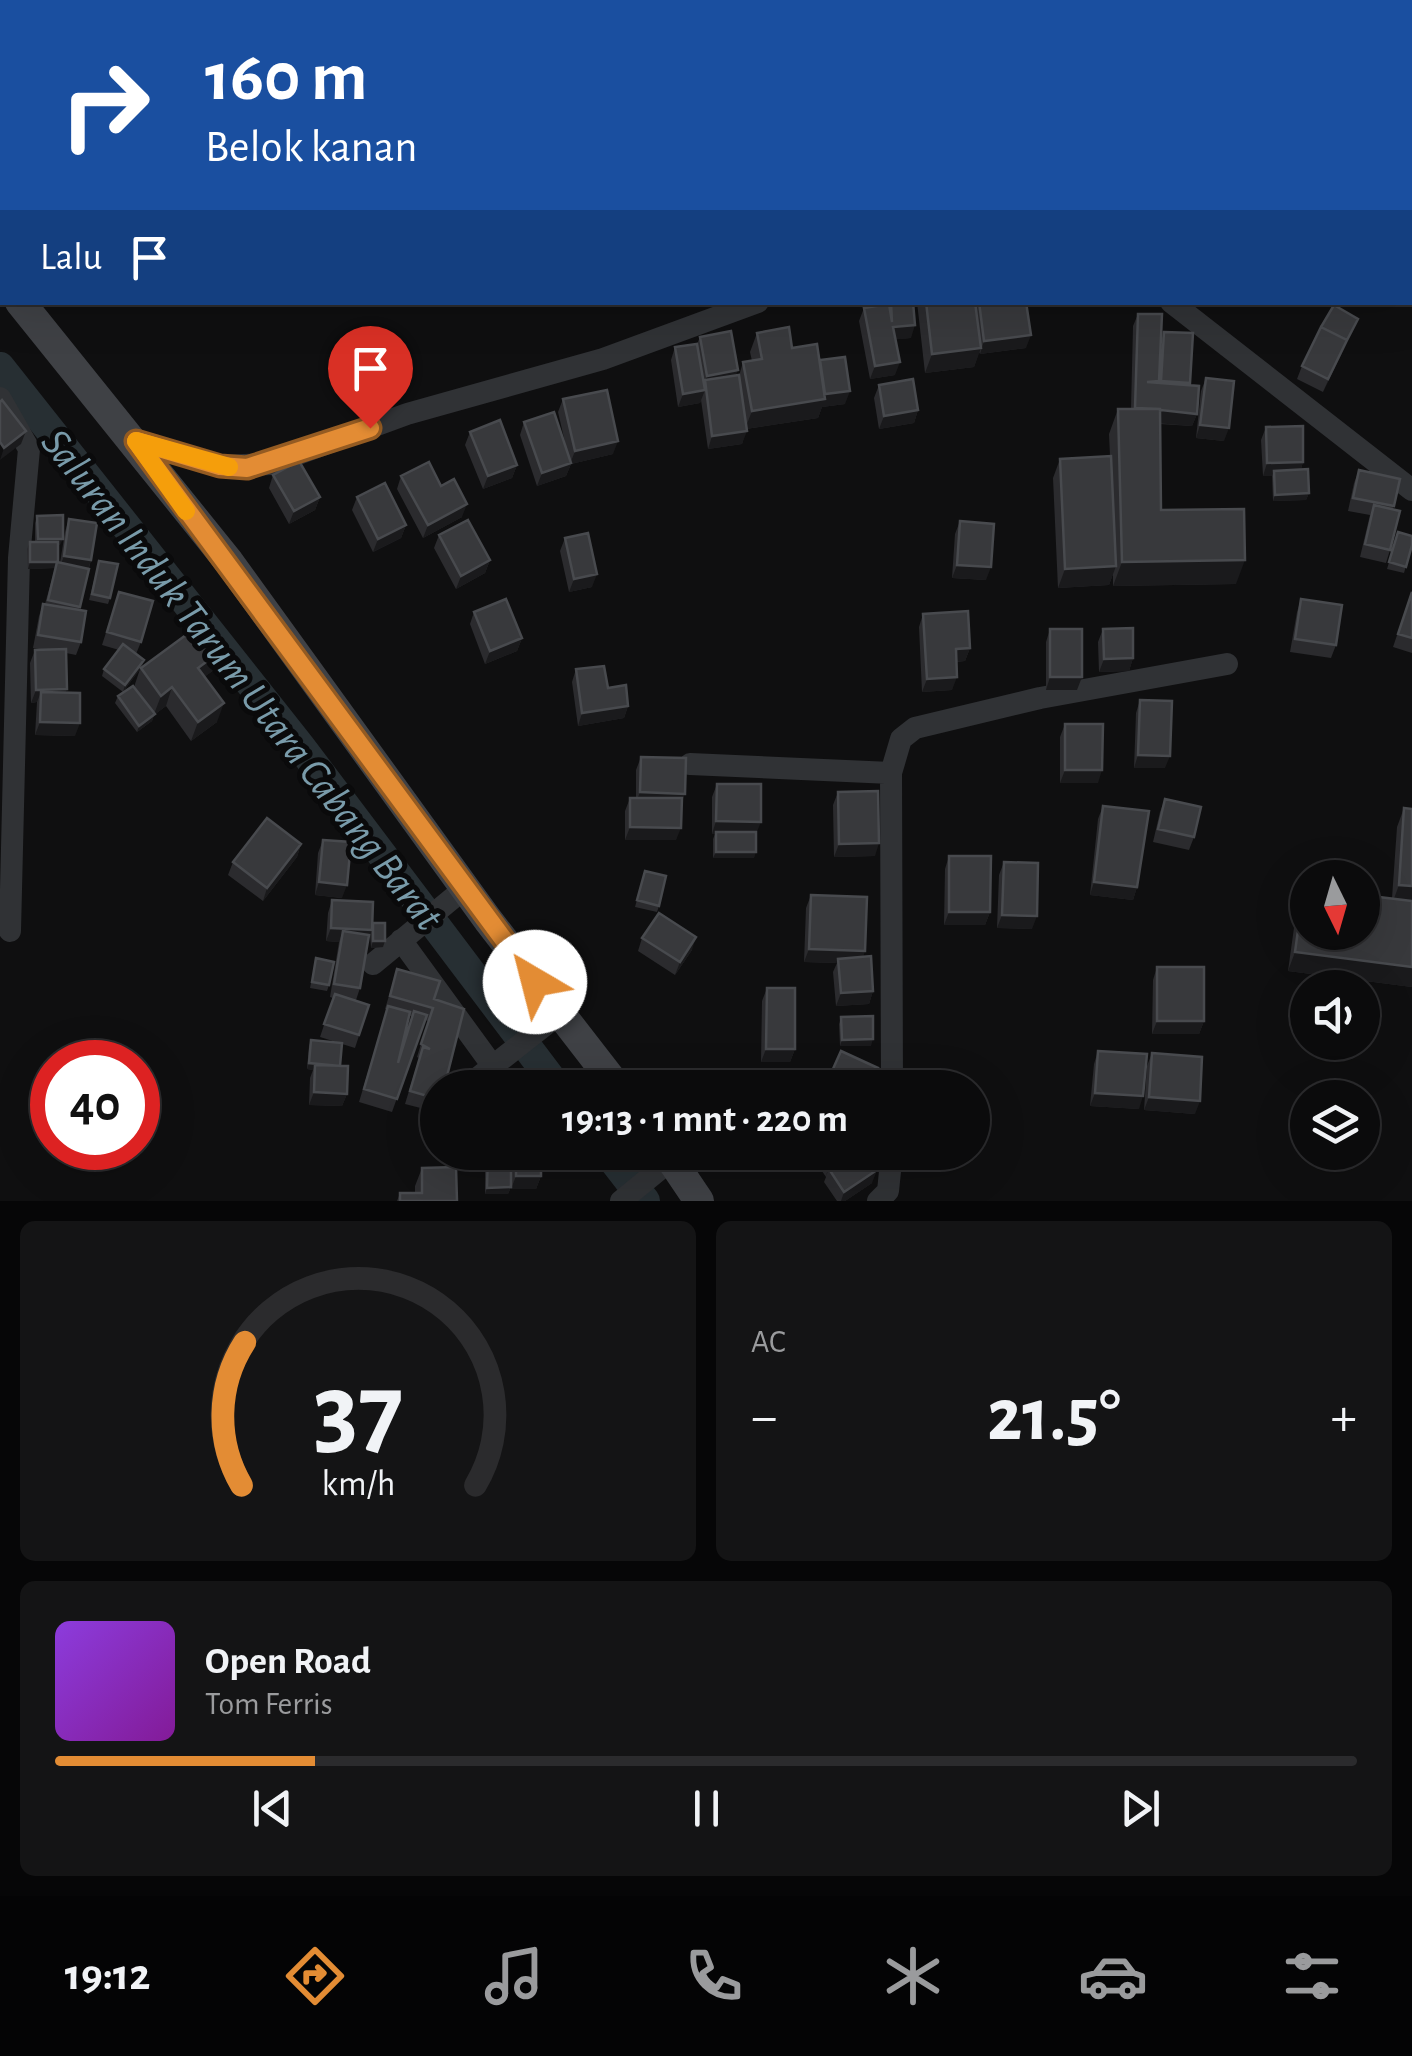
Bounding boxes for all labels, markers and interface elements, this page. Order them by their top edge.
icon: right [40,40,170,170]
text: 160 m [205,43,368,113]
text: Belok kanan [205,125,417,170]
icon: arrive [122,230,177,285]
text: Lalu [40,239,102,277]
pin [328,326,413,429]
icon: arrive [343,341,398,396]
water label: Saluran Induk Tarum Utara Cabang Barat [33,421,451,939]
north arrow [1290,860,1380,950]
map controls [1290,860,1380,1170]
position arrow [483,930,587,1034]
button: sound [1290,970,1380,1060]
speed limit sign: 40 [30,1040,160,1170]
button: layers [1290,1080,1380,1170]
text: 19:13 · 1 mnt · 220 m [562,1101,848,1139]
text: AC [751,1326,786,1358]
text: 37 [313,1360,403,1464]
text: 21.5° [987,1379,1121,1454]
text: − [751,1390,777,1445]
text: + [1331,1390,1357,1445]
text: km/h [321,1466,395,1502]
text: Open Road [205,1643,371,1681]
text: Tom Ferris [205,1688,333,1720]
icon: previous [245,1781,300,1836]
icon: pause [679,1781,734,1836]
icon: next [1113,1781,1168,1836]
icon: directions [280,1941,350,2011]
icon: music [479,1941,549,2011]
icon: phone [679,1941,749,2011]
icon: climate [878,1941,948,2011]
icon: car [1078,1941,1148,2011]
icon: filters [1277,1941,1347,2011]
text: 19:12 [65,1953,150,1998]

